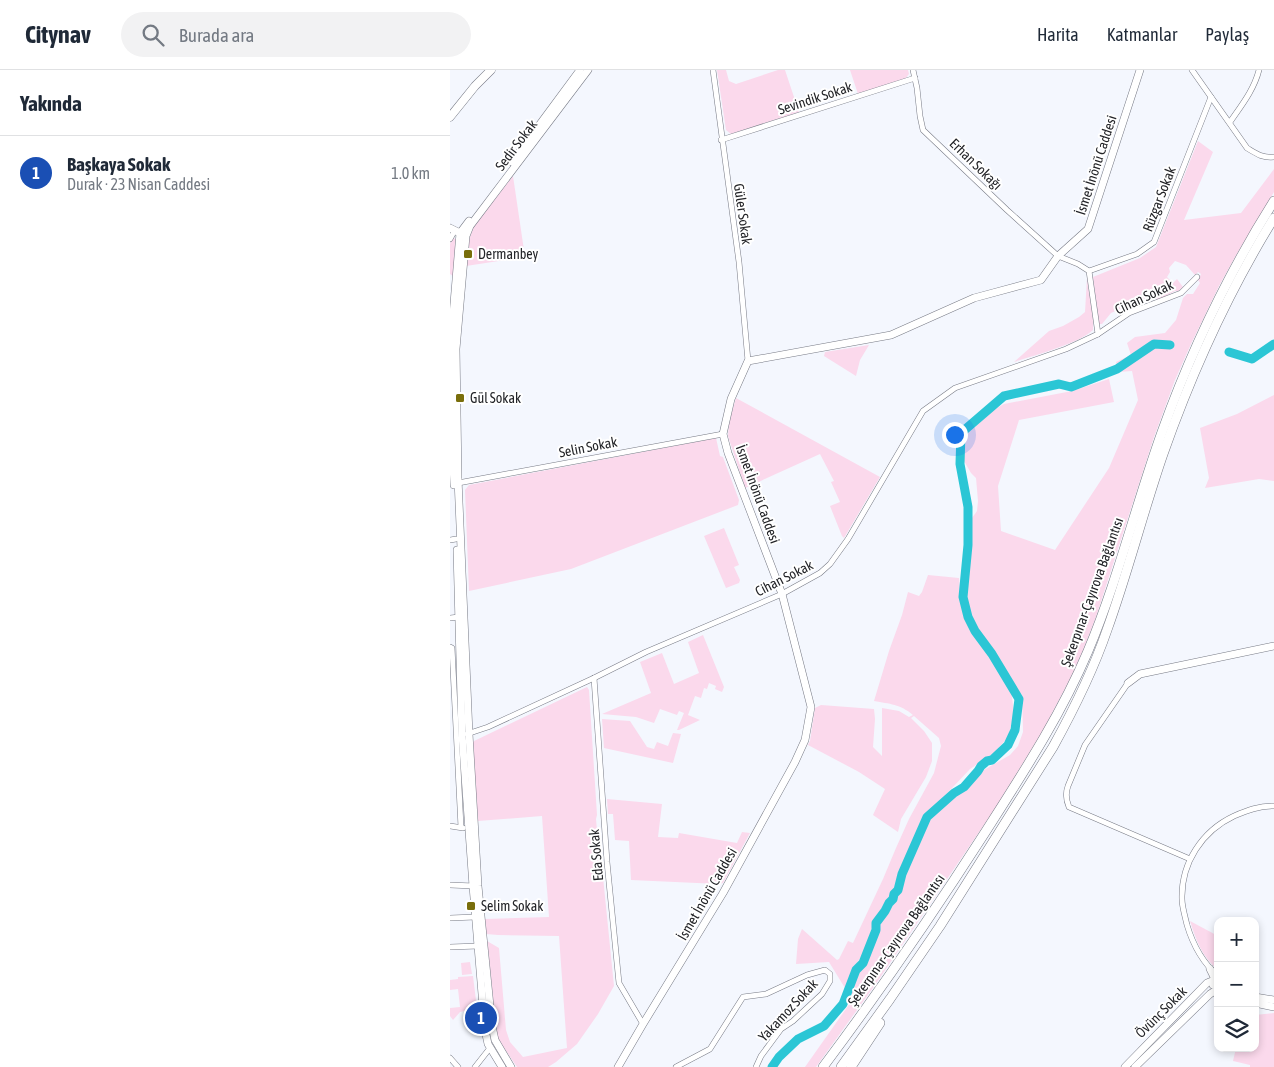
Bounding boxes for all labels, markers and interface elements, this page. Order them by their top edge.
search box [121,12,471,57]
text: Citynav [25,21,91,48]
icon: search [139,21,167,49]
text: Burada ara [179,24,254,46]
text: Harita [1037,24,1079,45]
text: Katmanlar [1107,24,1177,45]
text: Paylaş [1205,24,1249,45]
street label: Sevindik Sokak [776,78,854,118]
text: Yakında [20,91,82,115]
street label: İsmet İnönü Caddesi [1072,113,1120,217]
street label: Sedir Sokak [492,116,540,174]
street label: Erhan Sokağı [947,135,1005,193]
text: Başkaya Sokak [67,153,170,175]
text: 1 [32,164,40,182]
text: 1.0 km [391,164,430,182]
street label: Rüzgar Sokak [1139,164,1179,234]
text: Durak · 23 Nisan Caddesi [67,175,210,193]
street label: Güler Sokak [731,182,755,246]
place label: Dermanbey [478,246,539,262]
marker: Dermanbey [462,248,474,260]
street label: Cihan Sokak [1112,276,1176,318]
place label: Gül Sokak [470,390,521,406]
marker: Gül Sokak [454,392,466,404]
your location [942,422,968,448]
street label: Selin Sokak [557,434,619,460]
street label: İsmet İnönü Caddesi [733,442,783,546]
street label: Şekerpınar-Çayırova Bağlantısı [1058,515,1126,669]
street label: Cihan Sokak [752,557,816,599]
street label: Eda Sokak [586,828,606,882]
street label: İsmet İnönü Caddesi [674,845,740,943]
street label: Şekerpınar-Çayırova Bağlantısı [844,871,948,1009]
place label: Selim Sokak [481,898,543,914]
marker: Selim Sokak [465,900,477,912]
map controls [1214,917,1259,1052]
button: + [1214,917,1259,962]
button: − [1214,962,1259,1007]
street label: Yakamoz Sokak [755,976,821,1044]
street label: Övünç Sokak [1132,983,1190,1041]
pin: 1 [465,999,497,1037]
button: layers [1214,1007,1259,1052]

